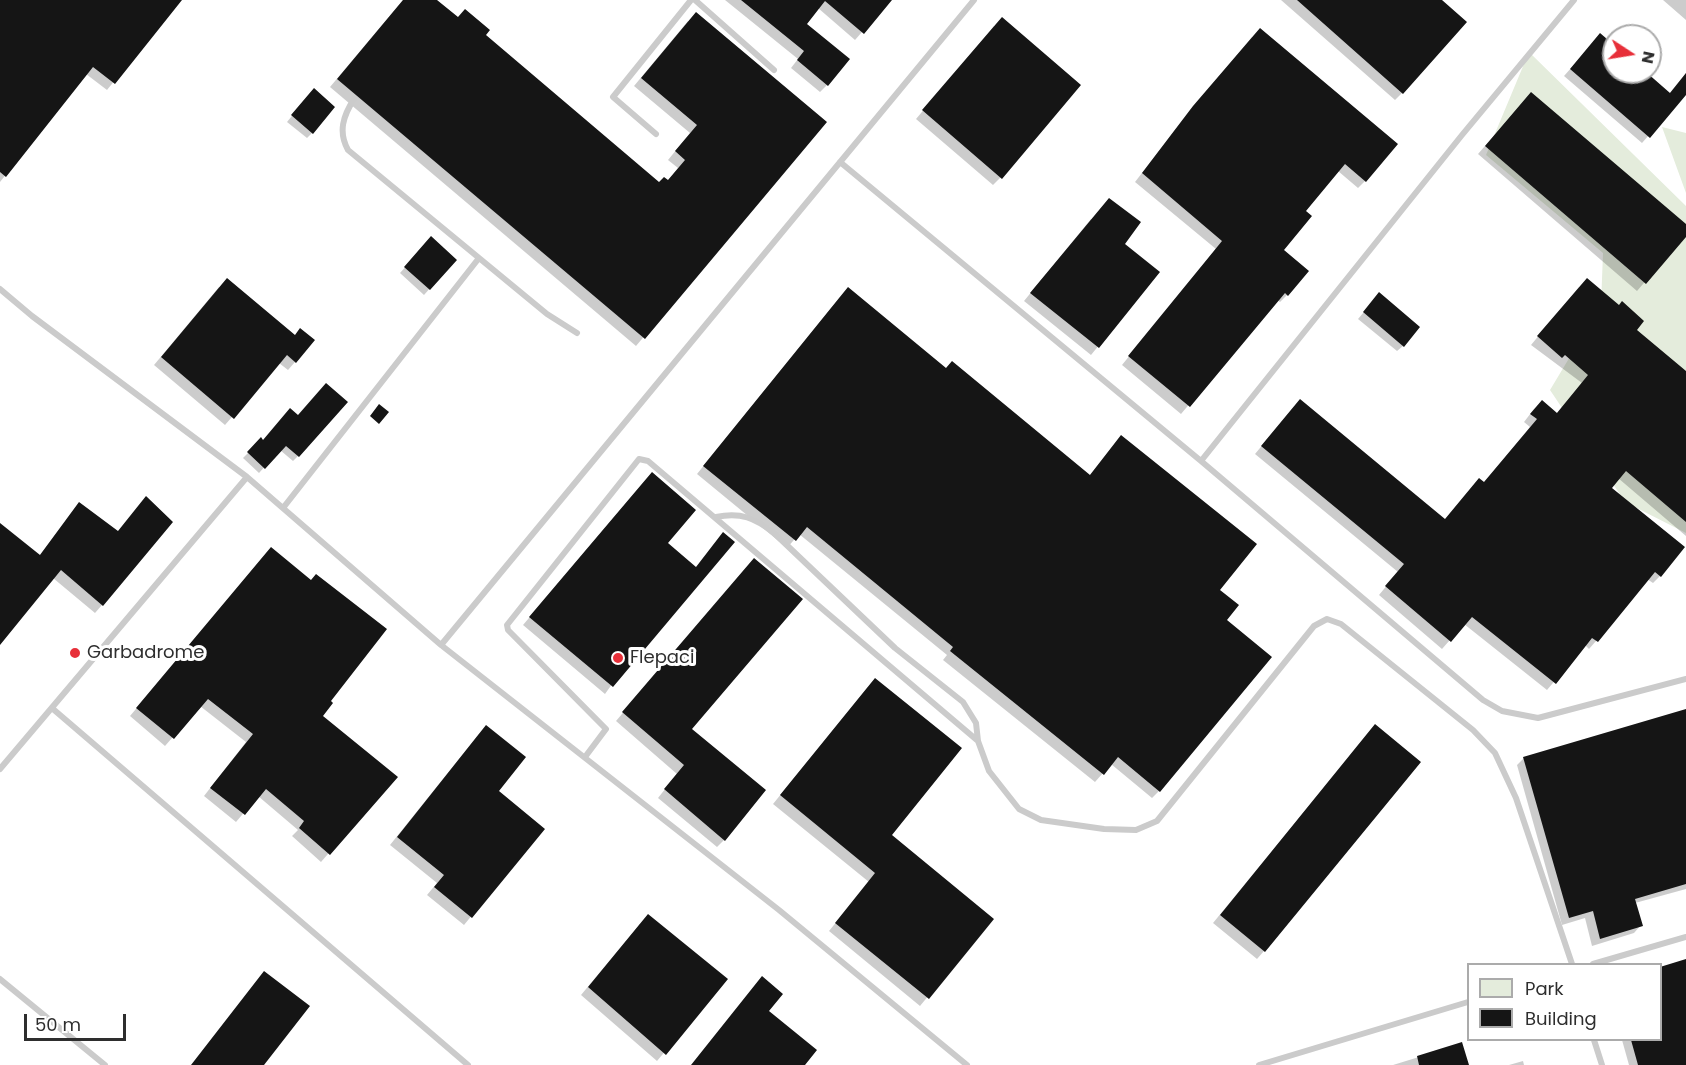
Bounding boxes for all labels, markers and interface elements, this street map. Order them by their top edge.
north arrow [1602,24,1662,84]
text: N [1636,49,1661,66]
place label: Garbadrome [87,642,204,664]
marker: Garbadrome [68,646,82,660]
place label: Flepaci [630,647,694,669]
marker: Flepaci [611,651,625,665]
legend [1467,963,1662,1041]
text: Park [1525,976,1564,1001]
scale bar [27,1002,129,1040]
text: Building [1525,1006,1597,1031]
text: 50 m [35,1012,81,1037]

